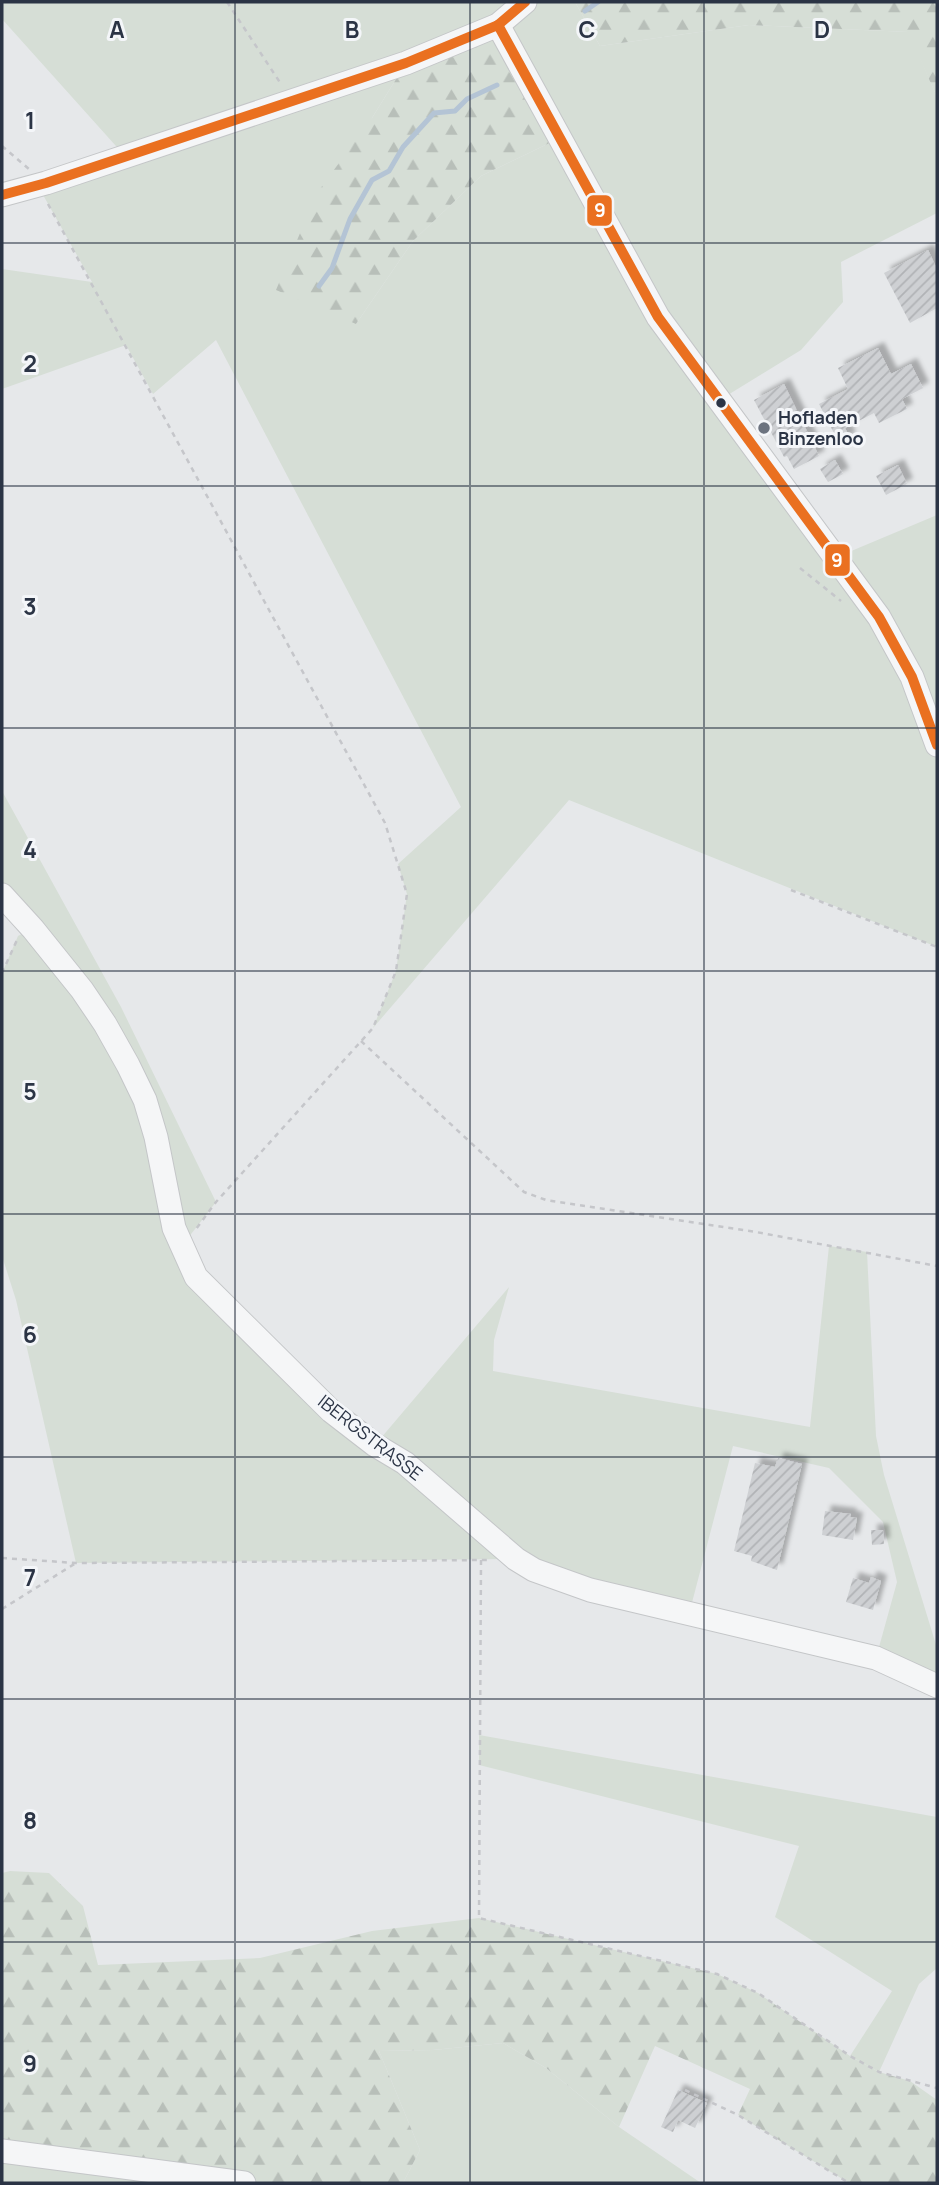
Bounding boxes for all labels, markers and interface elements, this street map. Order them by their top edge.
text: A [109,13,125,45]
text: B [345,13,359,45]
text: C [579,13,596,45]
text: D [814,13,830,45]
text: 1 [25,104,35,136]
line badge: 9 [586,194,613,227]
text: 9 [594,197,606,223]
text: 2 [23,347,37,379]
unlabelled marker [714,396,728,410]
place label: Hofladen Binzenloo [778,405,864,450]
marker: Hofladen Binzenloo [756,420,772,436]
line badge: 9 [824,543,851,577]
text: 9 [831,547,843,573]
text: 3 [23,590,37,622]
text: 4 [23,833,37,865]
text: 5 [23,1075,37,1107]
text: 6 [23,1318,37,1350]
street label: IBERGSTRASSE [313,1389,428,1486]
text: 7 [24,1561,36,1593]
text: 8 [23,1804,37,1836]
text: 9 [23,2047,37,2079]

